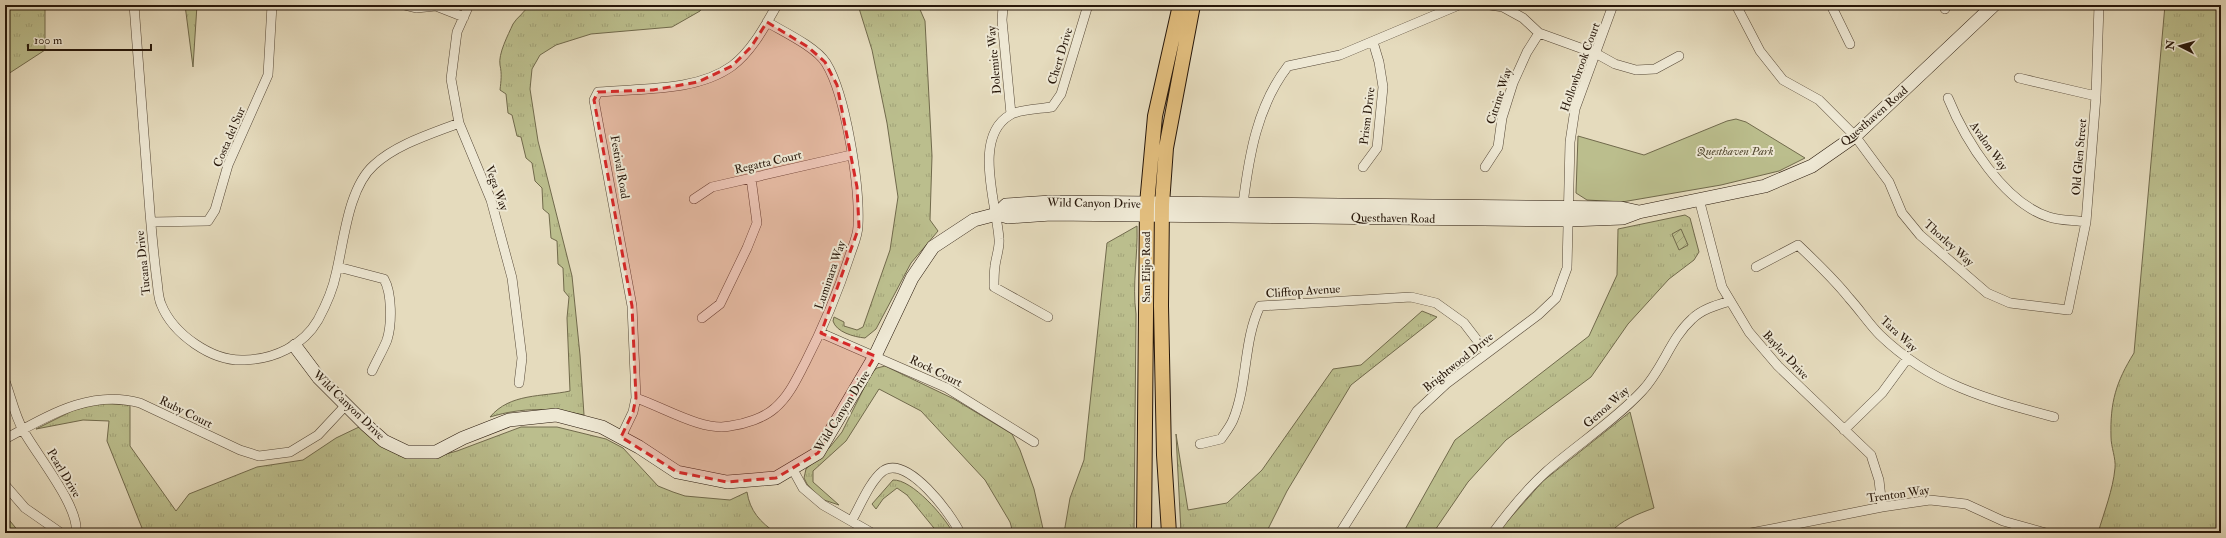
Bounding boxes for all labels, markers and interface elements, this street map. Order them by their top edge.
street label: Hollowbrook Court [1557,20,1604,114]
street label: Dolemite Way [984,24,1005,95]
scale bar [28,26,151,52]
street label: Chert Drive [1045,26,1076,86]
north arrow [2160,26,2200,66]
text: 100 m [34,33,63,48]
text: N [2163,38,2178,52]
street label: Citrine Way [1483,65,1516,126]
street label: Questhaven Road [1838,83,1911,150]
street label: Prism Drive [1357,86,1378,146]
street label: Costa del Sur [210,104,249,170]
street label: Avalon Way [1966,118,2011,174]
street label: Old Glen Street [2069,118,2090,196]
street label: Festival Road [607,134,632,200]
park label: Questhaven Park [1697,144,1773,159]
street label: Regatta Court [733,147,803,178]
street label: Vega Way [481,163,512,214]
street label: Wild Canyon Drive [1046,195,1141,212]
street label: Questhaven Road [1351,210,1435,227]
street label: Thorley Way [1920,217,1977,270]
street label: Tucana Drive [133,230,154,296]
street label: San Elijo Road [1139,231,1154,303]
street label: Luminara Way [812,238,849,312]
street label: Clifftop Avenue [1265,281,1341,302]
street label: Tara Way [1877,313,1921,356]
street label: Baylor Drive [1759,328,1812,383]
street label: Brightwood Drive [1420,329,1497,395]
street label: Rock Court [907,352,965,391]
street label: Wild Canyon Drive [309,367,388,443]
street label: Wild Canyon Drive [811,368,874,456]
street label: Genoa Way [1580,383,1633,431]
street label: Ruby Court [157,393,215,432]
street label: Pearl Drive [43,446,84,500]
street label: Trenton Way [1866,483,1931,506]

